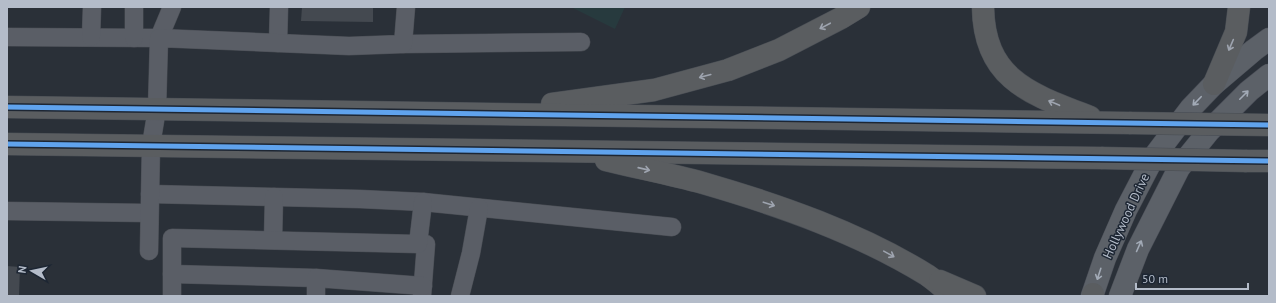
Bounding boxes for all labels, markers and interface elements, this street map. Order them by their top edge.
one-way arrow [819,23,831,31]
one-way arrow [1226,38,1234,50]
one-way arrow [699,73,712,80]
one-way arrow [1239,90,1249,100]
one-way arrow [1192,96,1202,106]
one-way arrow [1049,99,1061,106]
one-way arrow [638,166,651,174]
street label: Hollywood Drive [1099,171,1153,261]
one-way arrow [763,201,776,208]
one-way arrow [1136,241,1143,253]
north arrow [12,251,52,291]
one-way arrow [883,251,895,259]
text: N [15,265,30,274]
scale bar [1136,265,1248,291]
one-way arrow [1095,268,1103,280]
text: 50 m [1142,271,1168,286]

